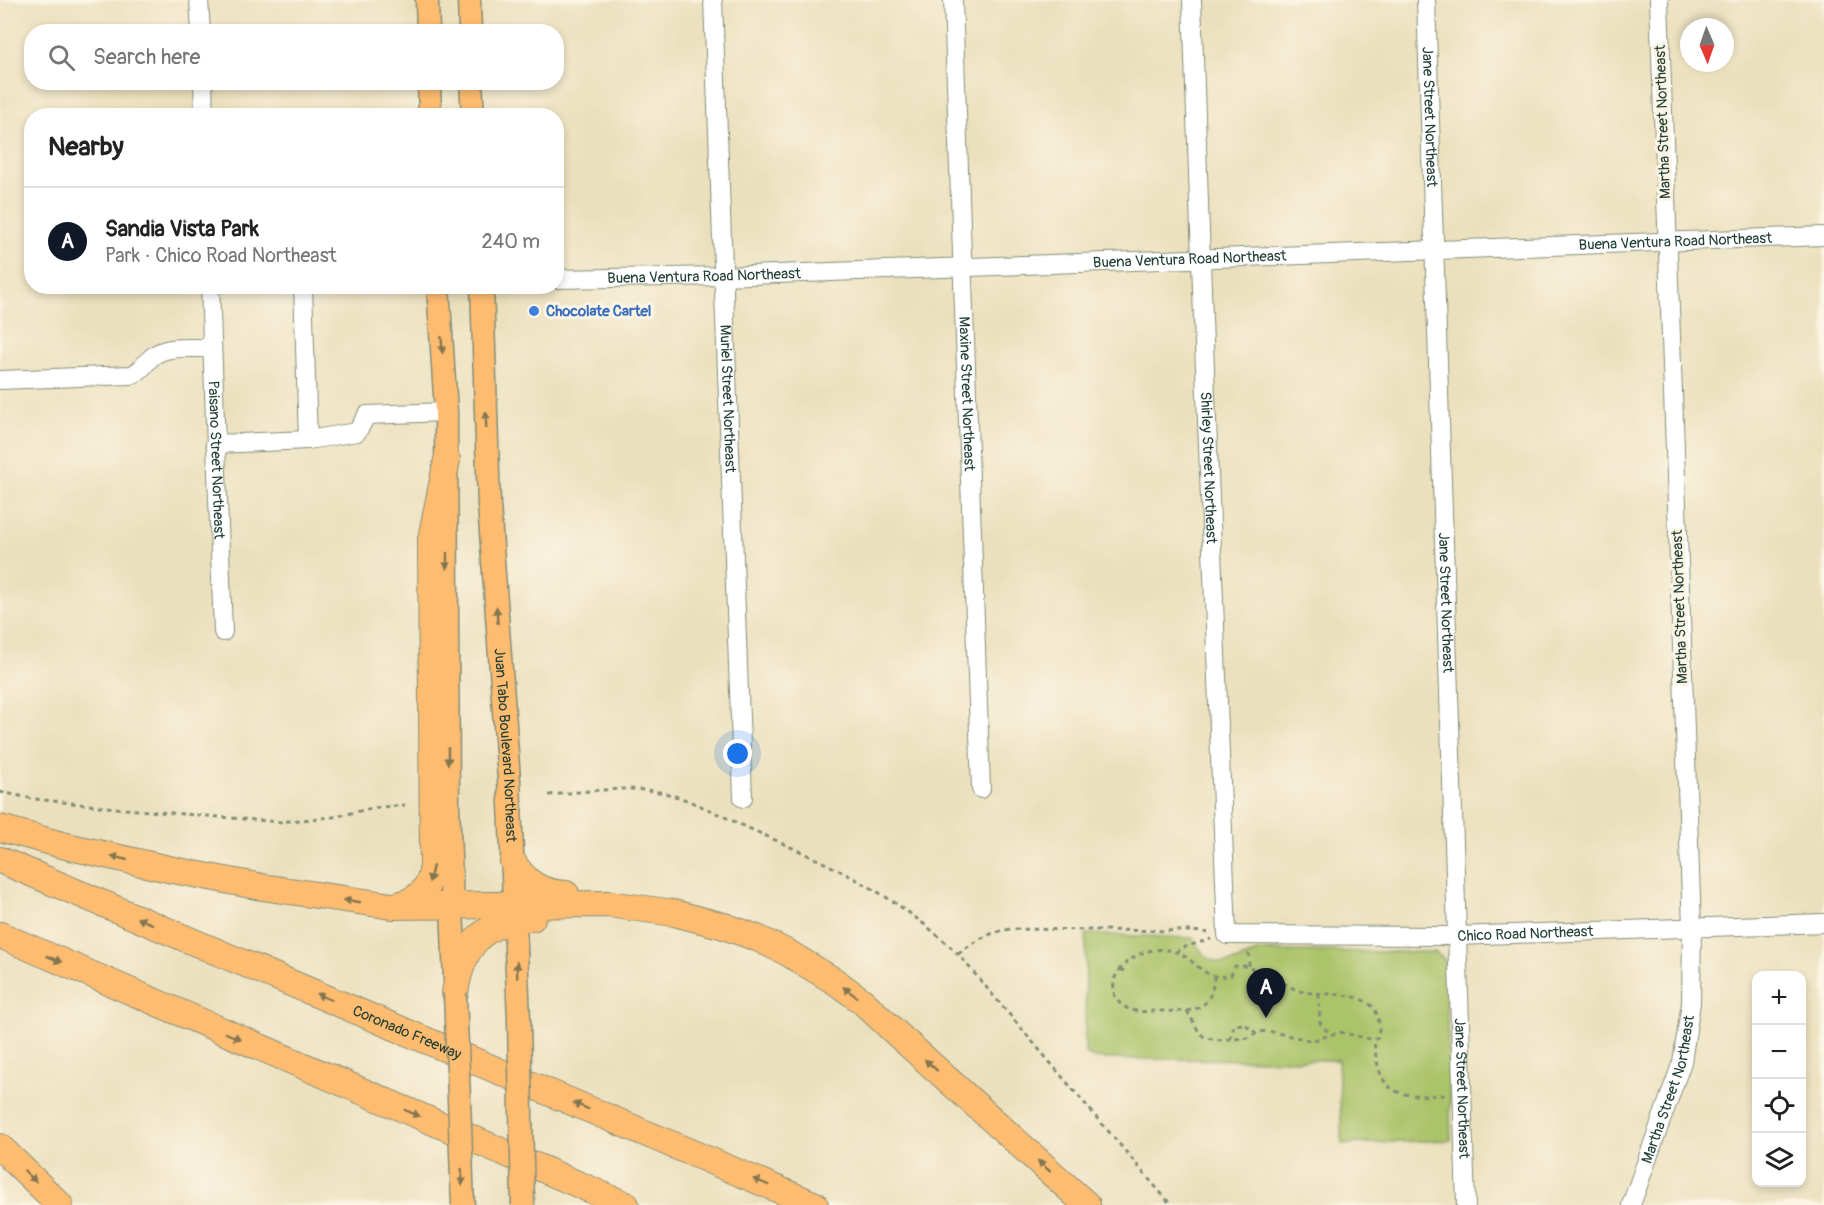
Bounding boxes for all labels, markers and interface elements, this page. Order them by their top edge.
north arrow [1680,18,1734,72]
search box [24,24,564,90]
icon: search [45,41,78,74]
text: Search here [93,43,200,71]
street label: Martha Street Northeast [1651,44,1675,199]
street label: Jane Street Northeast [1418,46,1442,189]
text: Nearby [48,131,124,163]
text: Sandia Vista Park [105,215,259,243]
street label: Buena Ventura Road Northeast [1578,228,1773,254]
text: A [61,229,74,254]
text: 240 m [481,229,540,254]
text: Park · Chico Road Northeast [105,243,337,268]
street label: Buena Ventura Road Northeast [1093,246,1288,272]
street label: Buena Ventura Road Northeast [607,264,802,288]
place label: Chocolate Cartel [546,302,651,321]
marker: Chocolate Cartel [527,304,541,318]
street label: Maxine Street Northeast [955,316,979,472]
street label: Muriel Street Northeast [716,324,740,474]
one-way arrow [437,335,447,354]
street label: Paisano Street Northeast [204,380,229,540]
street label: Shirley Street Northeast [1196,391,1221,545]
one-way arrow [482,411,491,430]
street label: Martha Street Northeast [1668,529,1692,684]
street label: Jane Street Northeast [1434,532,1458,674]
one-way arrow [442,551,452,570]
one-way arrow [492,605,502,624]
street label: Juan Tabo Boulevard Northeast [490,648,521,844]
your location [723,739,752,768]
one-way arrow [443,746,453,765]
one-way arrow [110,853,129,863]
one-way arrow [426,865,435,884]
one-way arrow [343,896,362,905]
one-way arrow [135,916,153,926]
street label: Chico Road Northeast [1457,922,1595,945]
one-way arrow [45,954,62,963]
one-way arrow [512,960,521,979]
pin: A [1246,968,1286,1018]
map controls [1752,971,1806,1187]
button: + [1752,971,1806,1025]
one-way arrow [842,986,858,998]
one-way arrow [315,992,333,1002]
street label: Coronado Freeway [350,1001,465,1064]
street label: Martha Street Northeast [1637,1013,1699,1166]
street label: Jane Street Northeast [1450,1018,1474,1160]
button: − [1752,1025,1806,1079]
one-way arrow [224,1031,242,1041]
one-way arrow [923,1058,938,1072]
button: locate [1752,1079,1806,1133]
one-way arrow [572,1101,590,1111]
one-way arrow [403,1109,421,1118]
button: layers [1752,1133,1806,1187]
one-way arrow [1037,1160,1052,1173]
one-way arrow [23,1168,37,1182]
one-way arrow [457,1168,467,1187]
one-way arrow [751,1177,769,1187]

